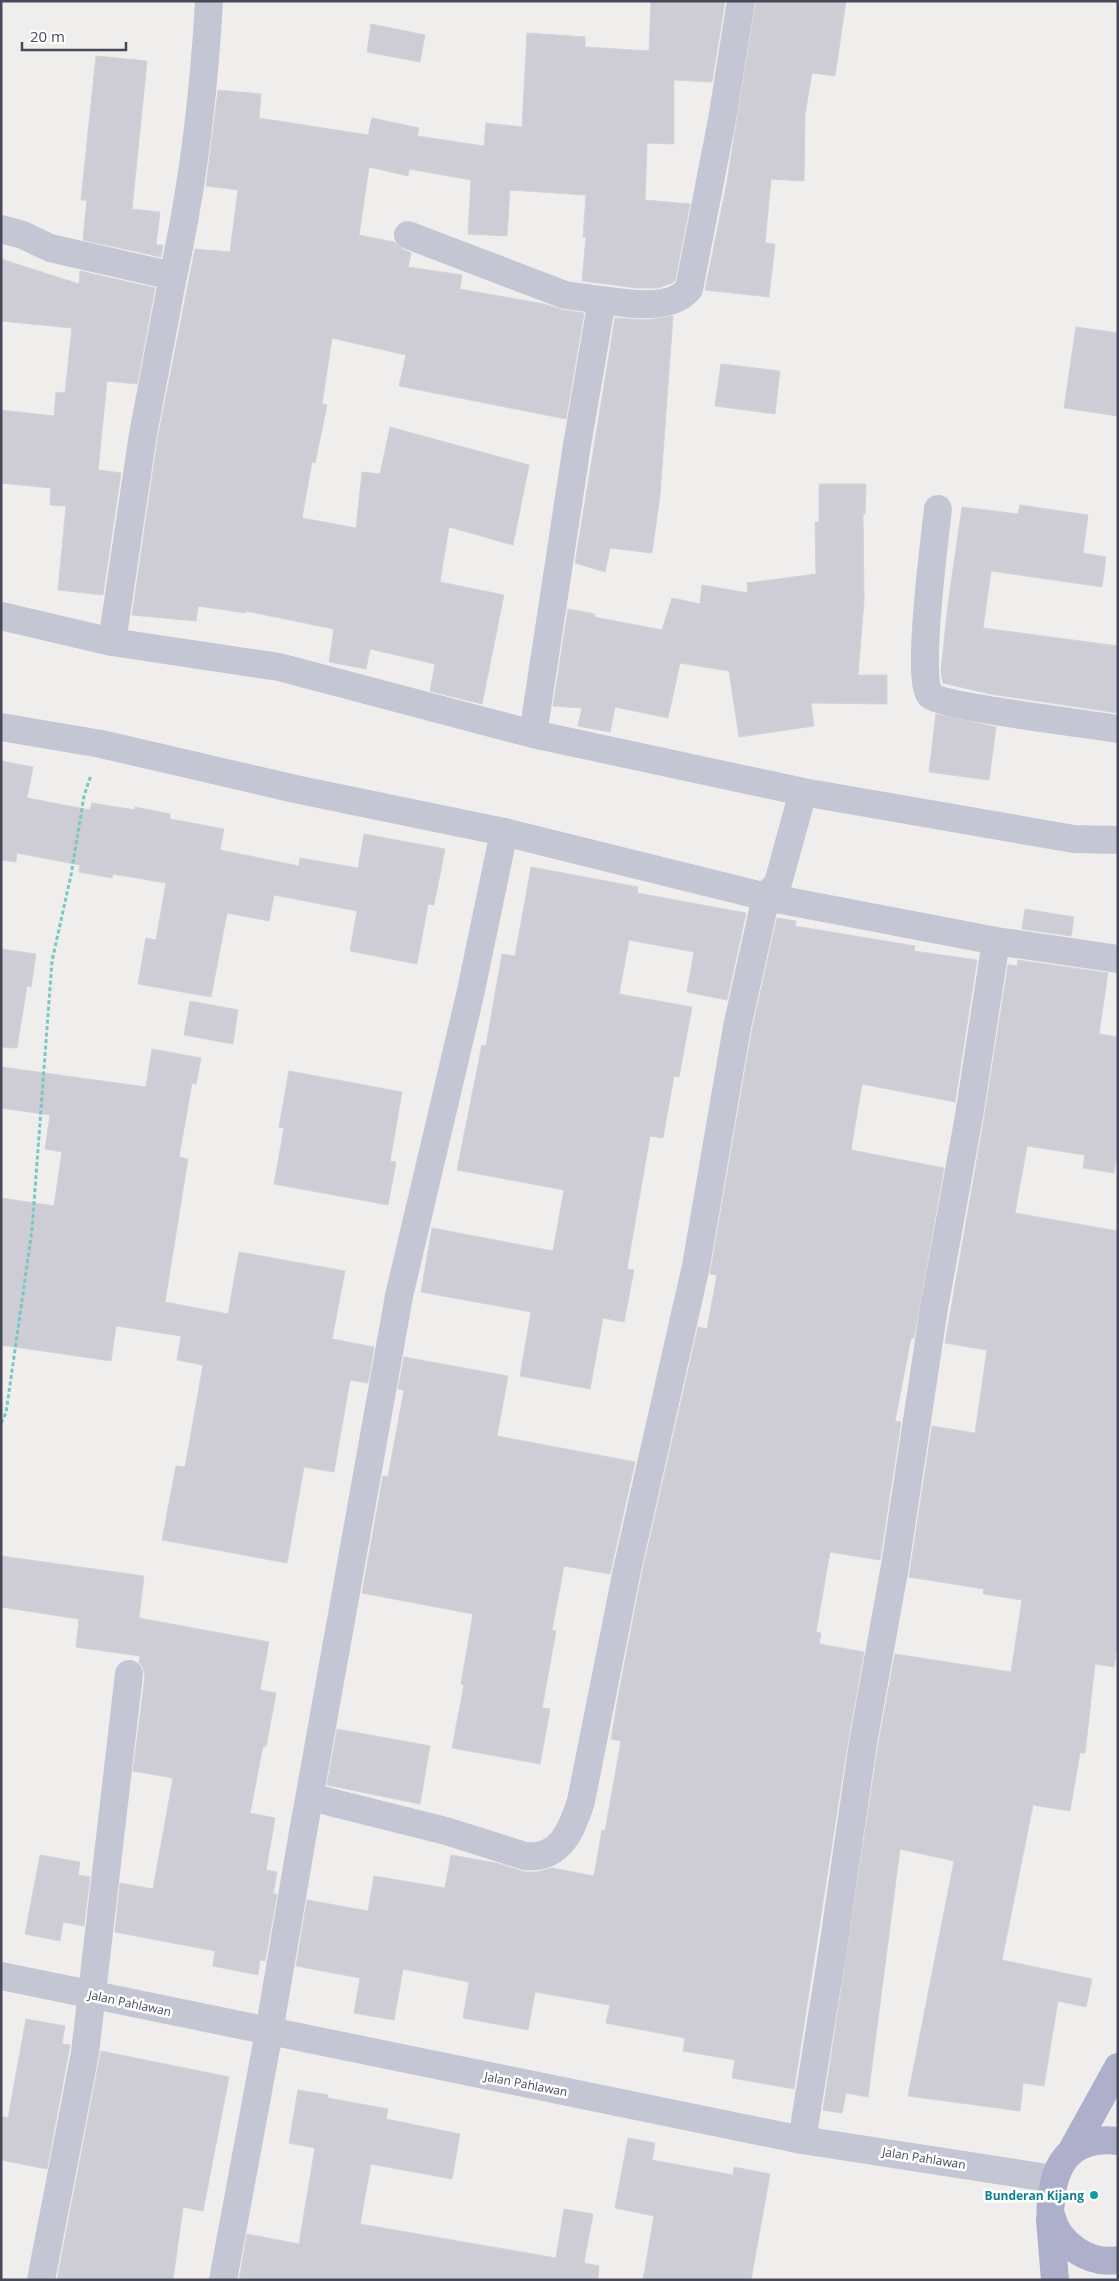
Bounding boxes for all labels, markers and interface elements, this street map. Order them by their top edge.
scale bar [22,20,126,52]
text: 20 m [30,26,65,46]
street label: Jalan Pahlawan [86,1986,173,2020]
street label: Jalan Pahlawan [482,2067,569,2100]
street label: Jalan Pahlawan [880,2143,967,2173]
place label: Bunderan Kijang [985,2187,1084,2204]
marker: Bunderan Kijang [1088,2189,1100,2201]

